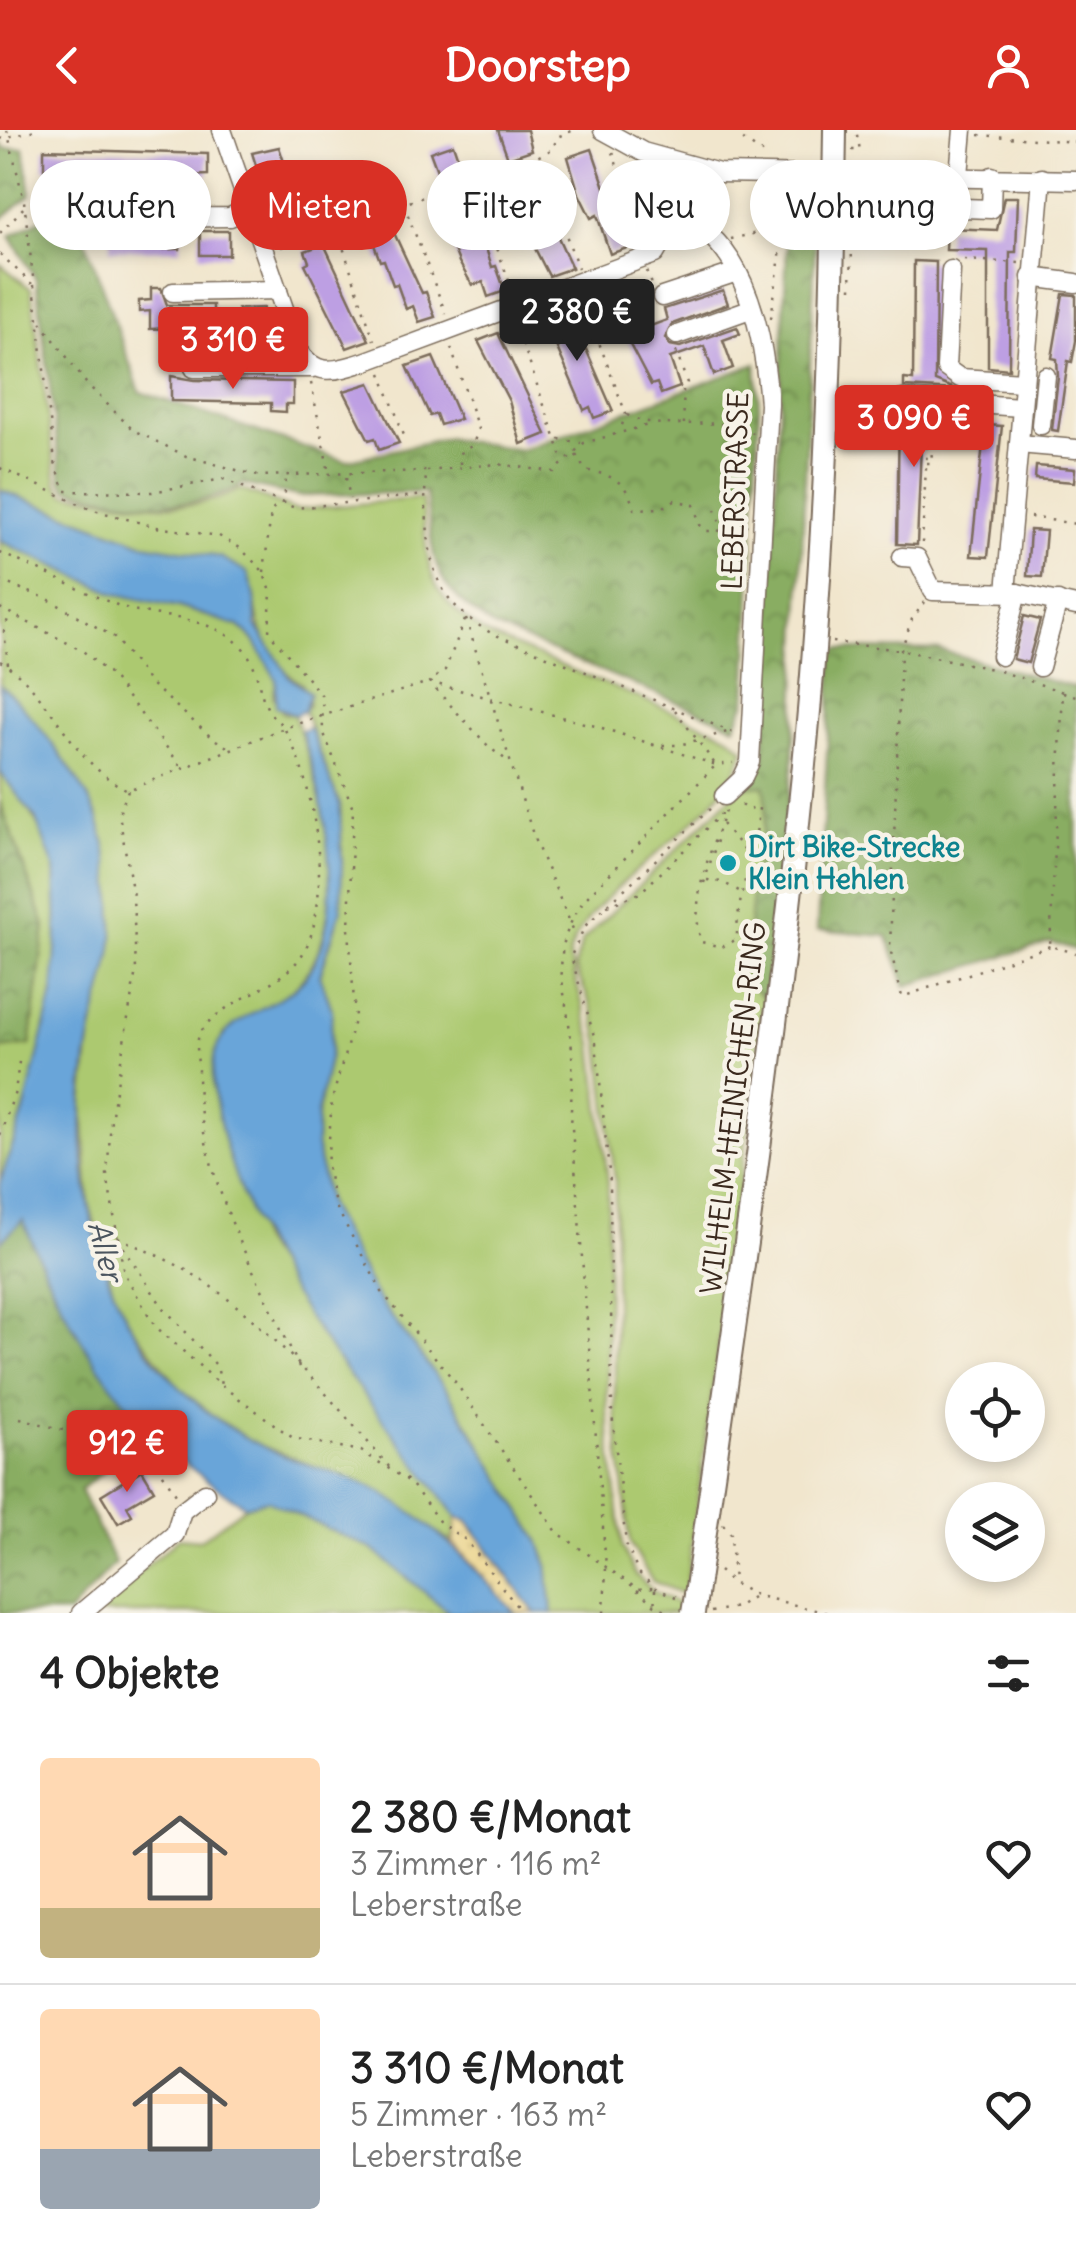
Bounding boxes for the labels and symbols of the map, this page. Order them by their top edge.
pin: 2 380 € [485,279,669,364]
pin: 3 310 € [141,307,325,392]
pin: 3 090 € [822,385,1006,470]
street label: LEBERSTRASSE [714,391,756,591]
place label: Dirt Bike-Strecke Klein Hehlen [748,829,960,897]
marker: Dirt Bike-Strecke Klein Hehlen [717,852,739,874]
street label: WILHELM-HEINICHEN-RING [692,920,774,1296]
water label: Aller [80,1217,133,1289]
pin: 912 € [57,1410,197,1495]

